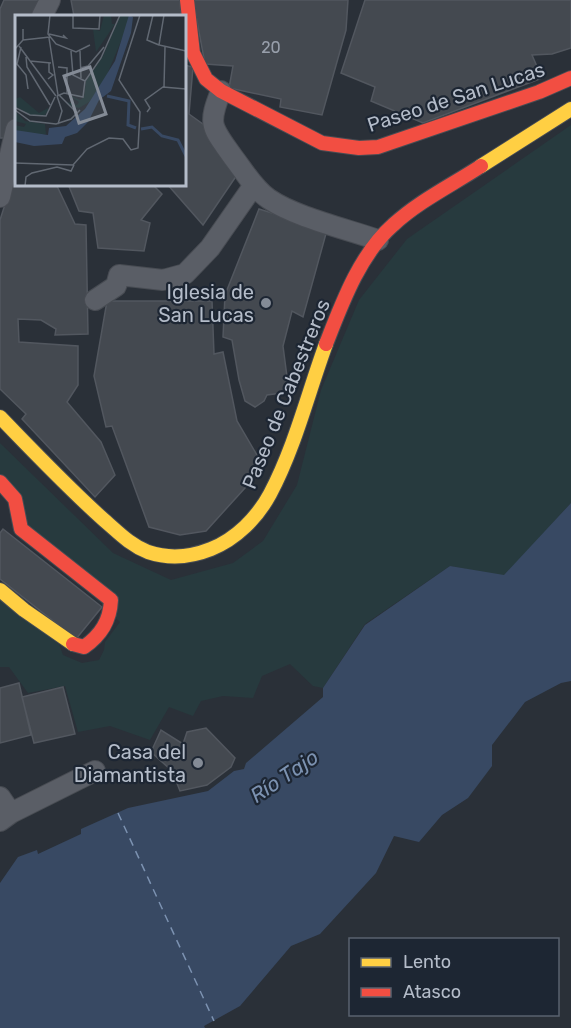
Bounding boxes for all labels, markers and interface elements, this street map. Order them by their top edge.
inset map [15,15,186,186]
house number: 20 [261,38,281,57]
street label: Paseo de San Lucas [364,57,548,137]
place label: Iglesia de San Lucas [158,280,254,327]
street label: Paseo de Cabestreros [237,296,335,492]
marker: Iglesia de San Lucas [259,296,273,310]
place label: Casa del Diamantista [74,740,186,787]
water label: Río Tajo [245,744,323,808]
marker: Casa del Diamantista [191,756,205,770]
legend [349,938,559,1016]
text: Lento [403,951,451,973]
text: Atasco [403,981,461,1003]

